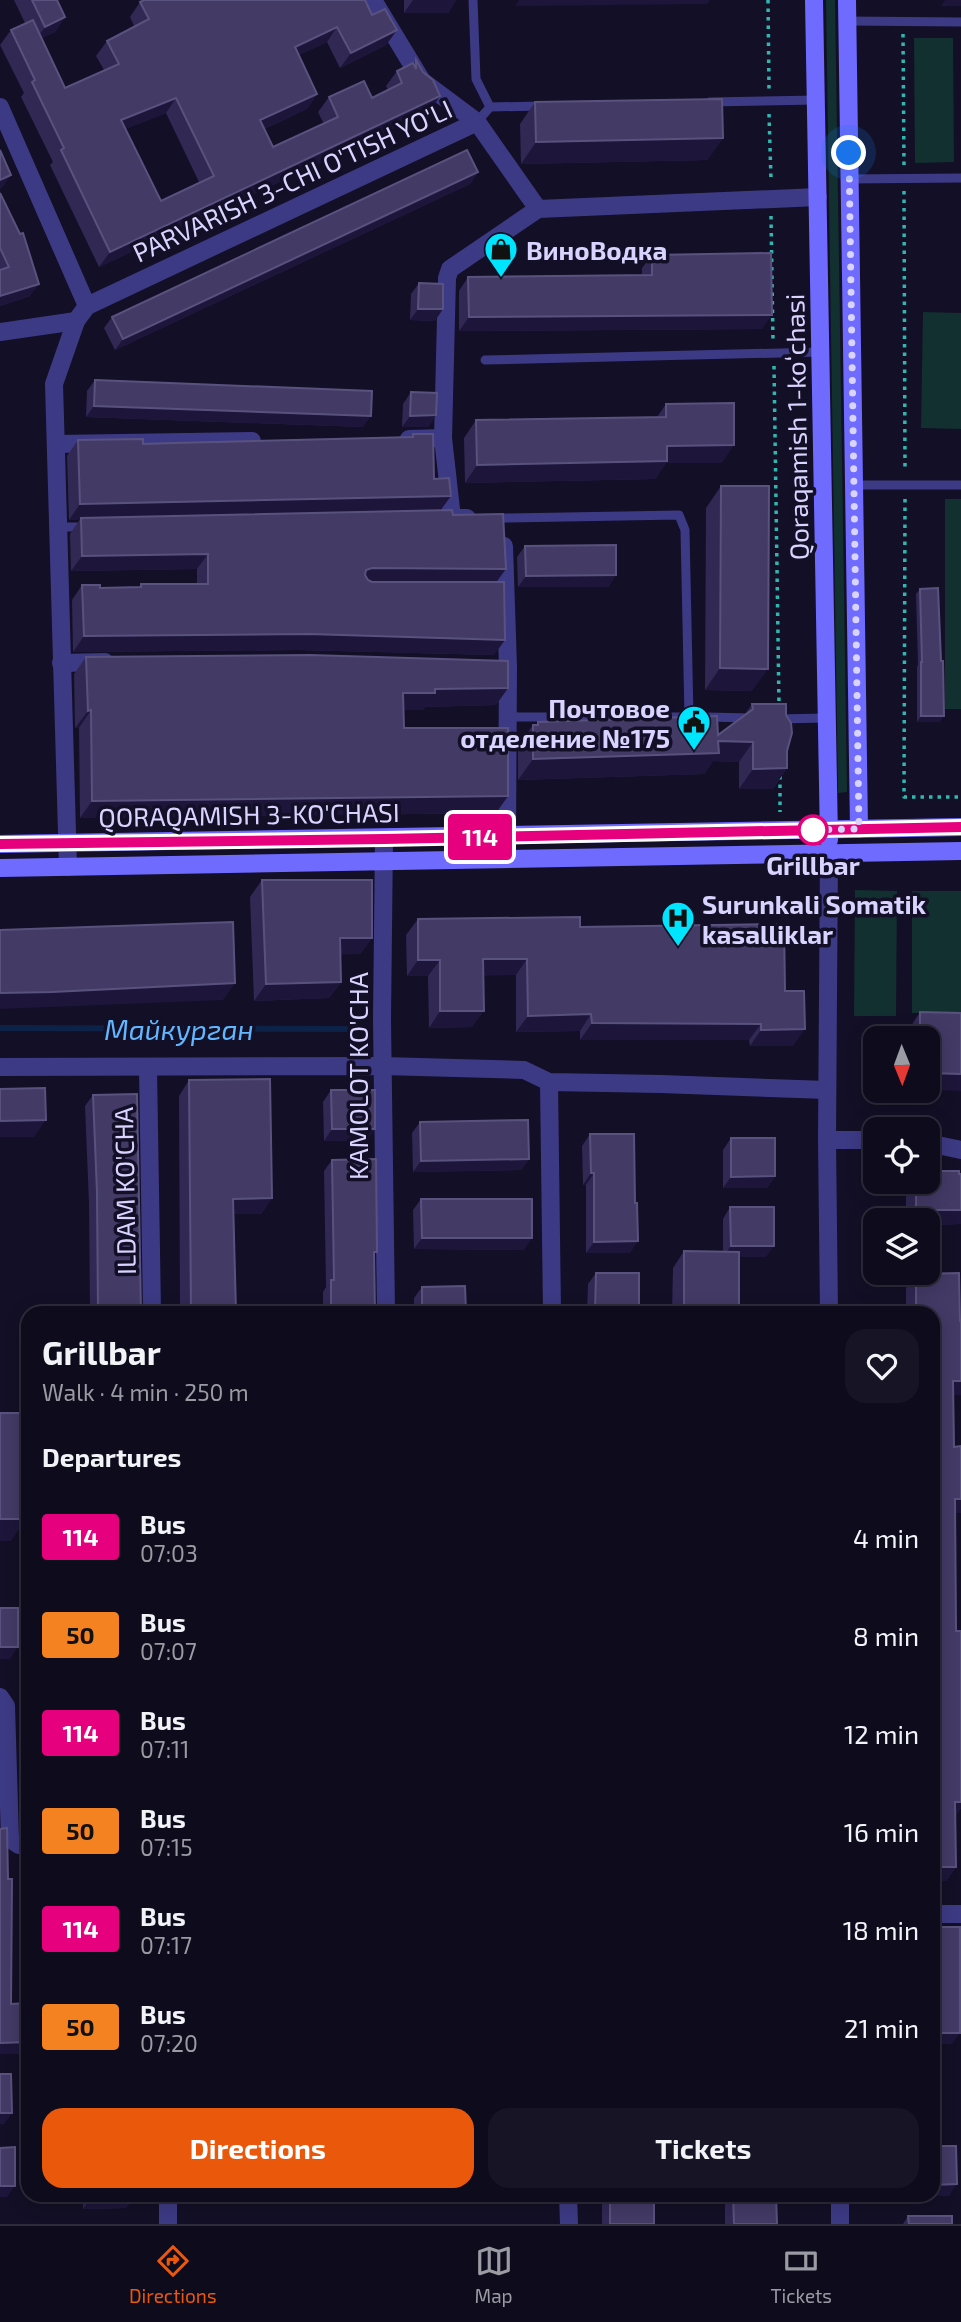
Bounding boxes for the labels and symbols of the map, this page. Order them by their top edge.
street label: PARVARISH 3-CHI O'TISH YO'LI [128,92,456,268]
your location [831,135,866,170]
shop icon: ВиноВодка [482,230,520,279]
place label: ВиноВодка [526,234,667,265]
street label: Qoraqamish 1-koʻchasi [778,293,814,561]
place label: Почтовое отделение №175 [460,692,670,753]
public building icon: Почтовое отделение №175 [675,703,713,752]
street label: QORAQAMISH 3-KO'CHASI [98,796,400,832]
line badge: 114 [440,814,520,860]
marker: Grillbar [798,815,828,845]
place label: Grillbar [766,849,860,880]
place label: Surunkali Somatik kasalliklar [702,888,927,949]
hospital icon: Surunkali Somatik kasalliklar [659,899,697,948]
street label: KAMOLOT KO'CHA [342,972,373,1180]
water label: Майкурган [104,1012,254,1046]
north arrow [863,1026,940,1102]
street label: ILDAM KO'CHA [107,1107,141,1275]

